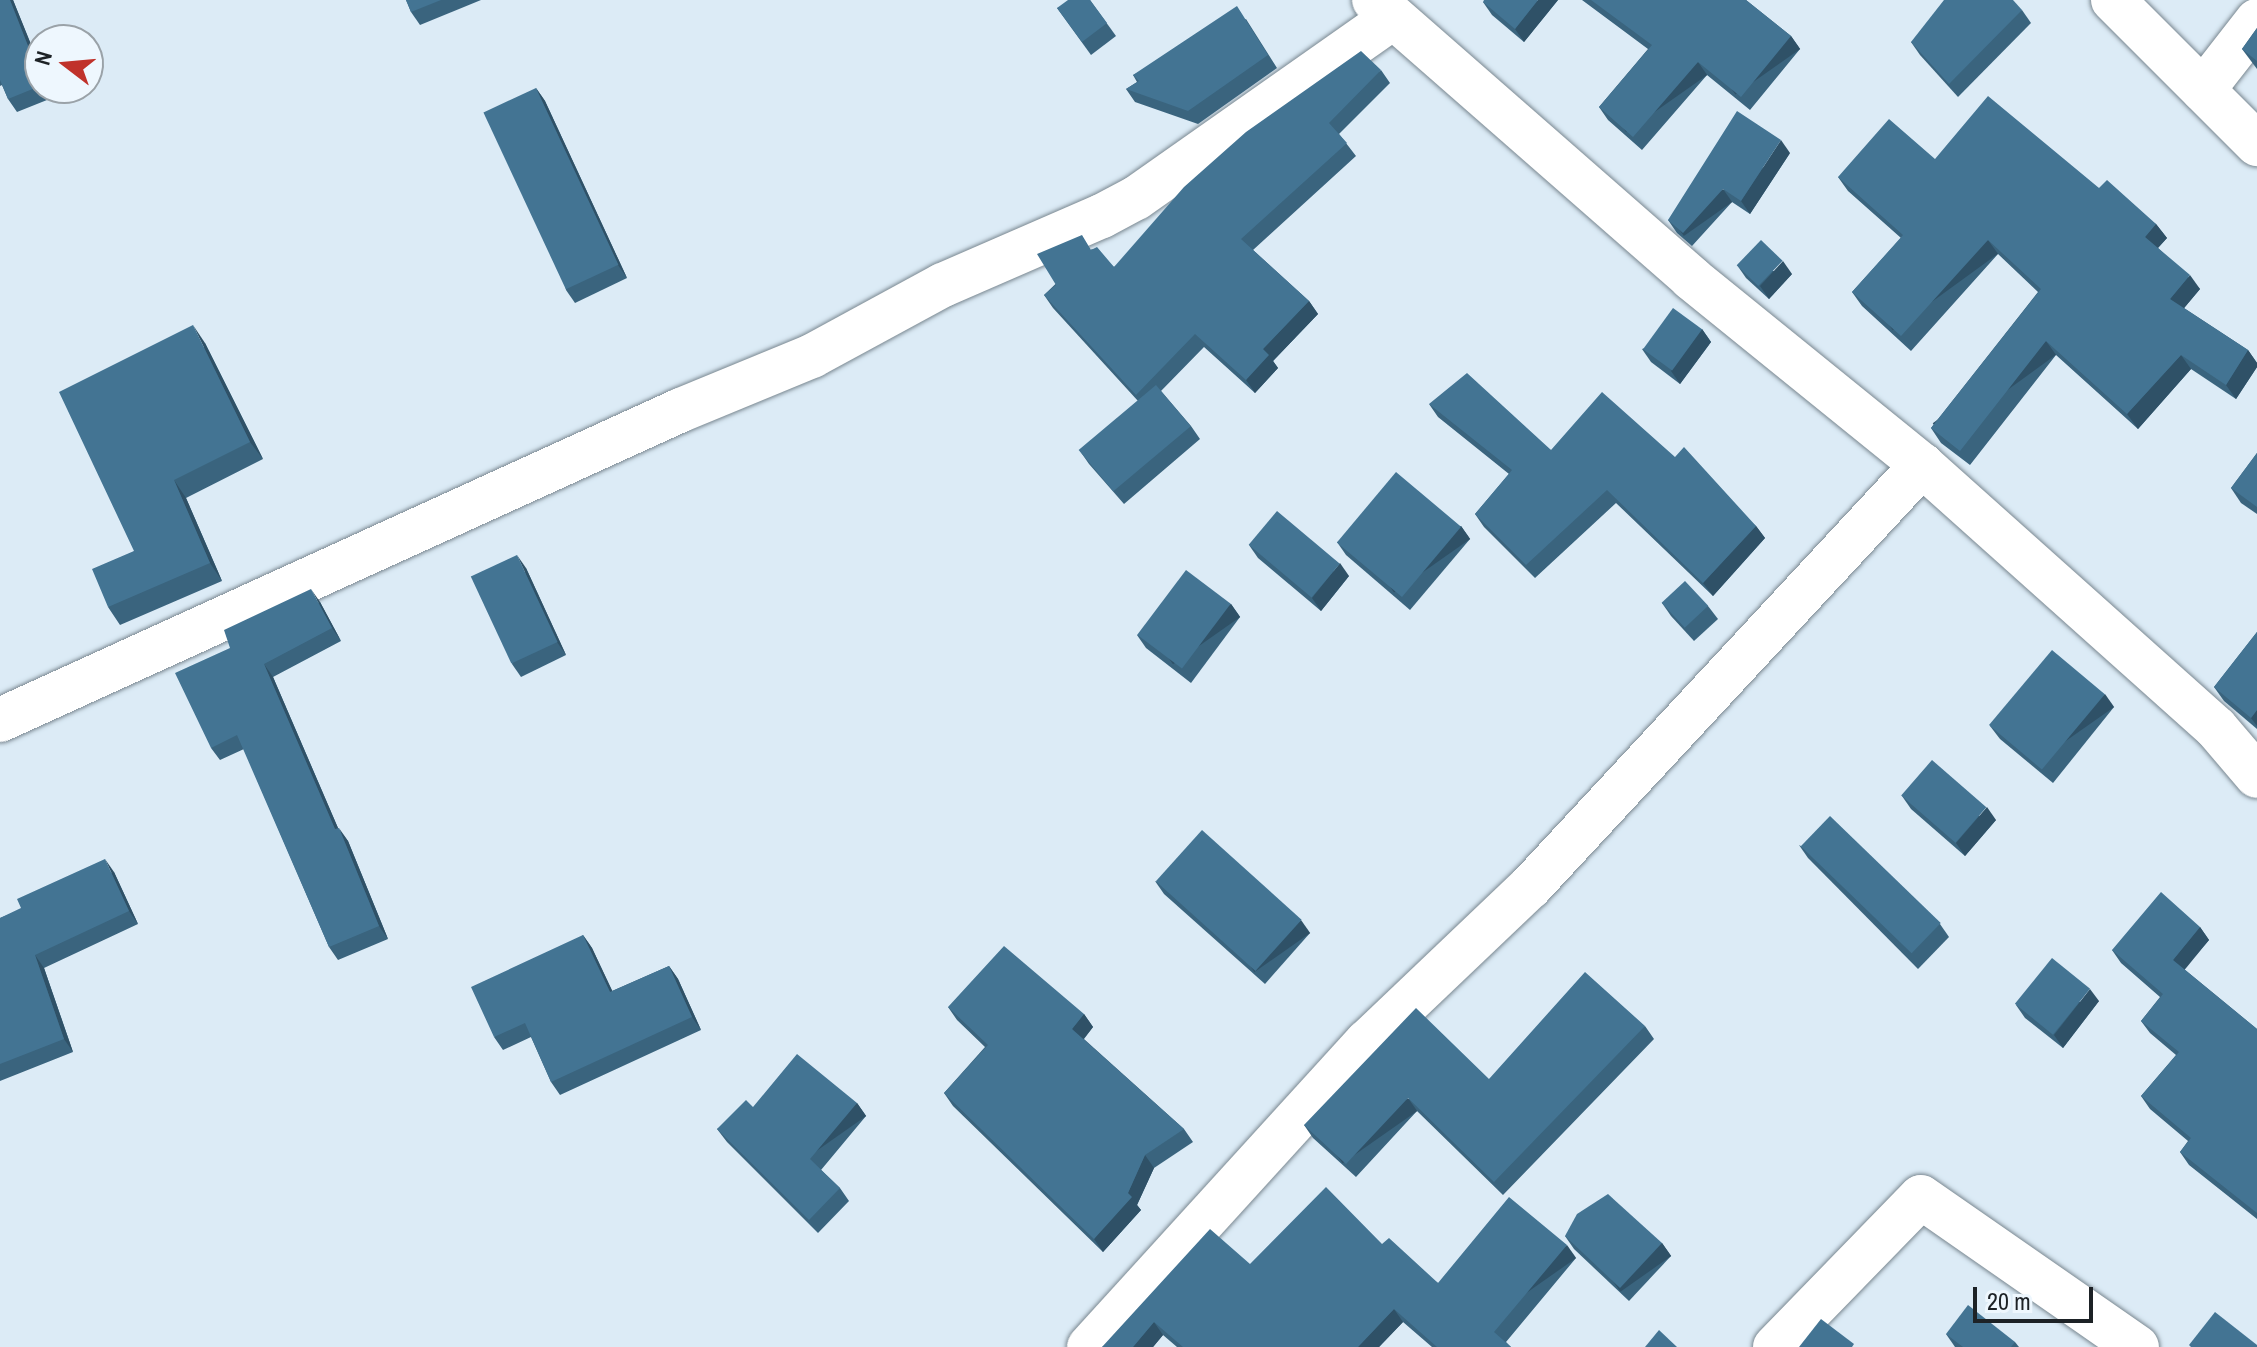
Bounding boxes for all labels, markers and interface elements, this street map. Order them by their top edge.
north arrow [24,24,104,104]
text: N [27,48,59,68]
scale bar [1977,1271,2097,1321]
text: 20 m [1987,1285,2031,1317]

